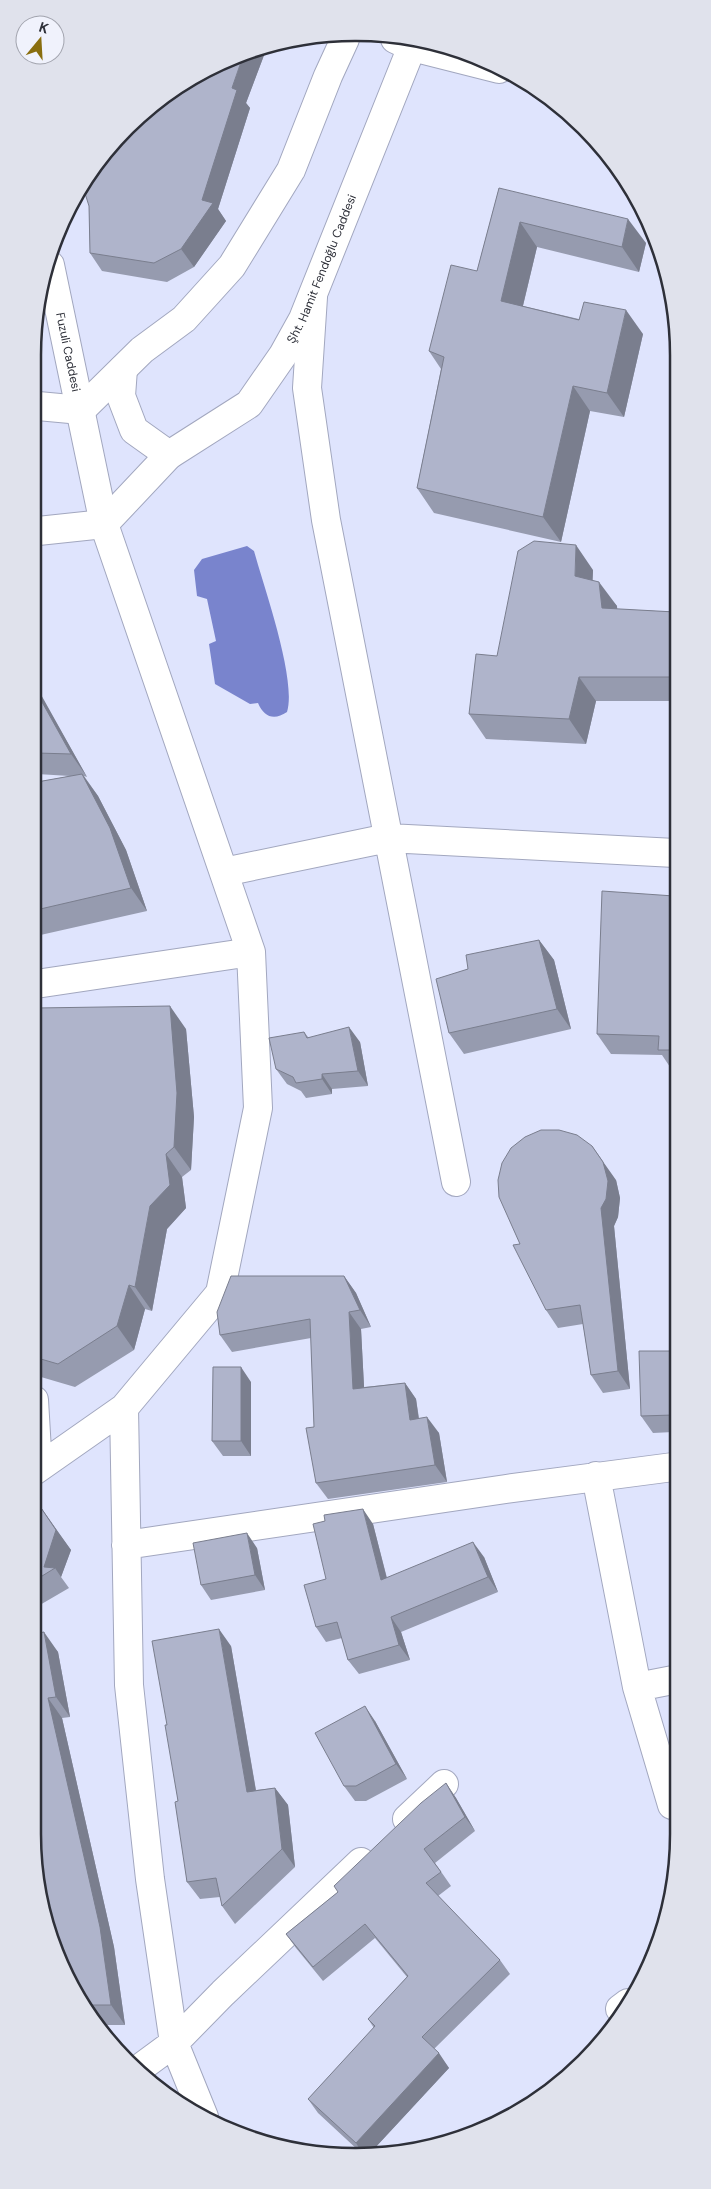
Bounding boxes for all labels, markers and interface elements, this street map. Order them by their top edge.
north arrow [15,15,65,65]
text: K [37,18,51,38]
street label: Şht. Hamit Fendoğlu Caddesi [283,192,360,346]
street label: Fuzuli Caddesi [52,311,84,393]

